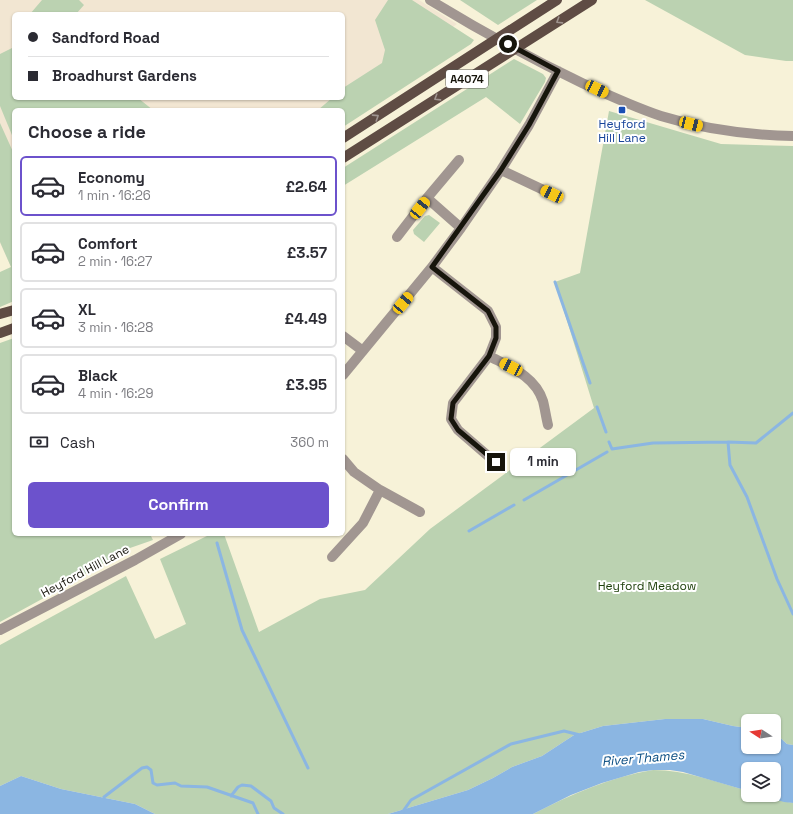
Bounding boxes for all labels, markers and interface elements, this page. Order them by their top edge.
one-way arrow [556,16,563,24]
text: Sandford Road [52,28,160,47]
route start [499,35,517,53]
text: Broadhurst Gardens [52,66,197,85]
road number: A4074 [446,70,488,88]
car [584,78,610,100]
one-way arrow [434,94,441,101]
marker: Heyford Hill Lane [617,105,627,115]
one-way arrow [372,114,379,122]
car [678,115,704,133]
place label: Heyford Hill Lane [598,116,646,146]
text: Choose a ride [28,120,146,143]
icon: car [30,168,66,204]
text: Economy [78,168,145,187]
text: £2.64 [285,177,327,196]
car [539,183,565,205]
text: 1 min · 16:26 [78,187,151,204]
car [408,195,432,221]
icon: car [30,234,66,270]
text: Comfort [78,234,138,253]
text: £3.57 [287,243,327,262]
text: 2 min · 16:27 [78,253,152,270]
car [391,290,415,316]
icon: car [30,300,66,336]
text: XL [78,300,96,319]
text: £4.49 [285,309,327,328]
text: 3 min · 16:28 [78,319,153,336]
car [498,356,524,378]
icon: car [30,366,66,402]
text: Black [78,366,118,385]
text: £3.95 [286,375,327,394]
text: 4 min · 16:29 [78,385,153,402]
icon: cash [28,431,50,453]
text: Cash [60,433,95,452]
text: 360 m [290,434,329,451]
callout: 1 min [510,448,576,476]
route end [487,453,505,471]
text: 1 min [527,453,559,470]
button: Confirm [28,482,329,528]
street label: Heyford Hill Lane [38,541,132,601]
park label: Heyford Meadow [598,578,696,594]
north arrow [741,714,781,754]
map controls [741,714,781,802]
water label: River Thames [601,746,686,770]
button: layers [741,762,781,802]

